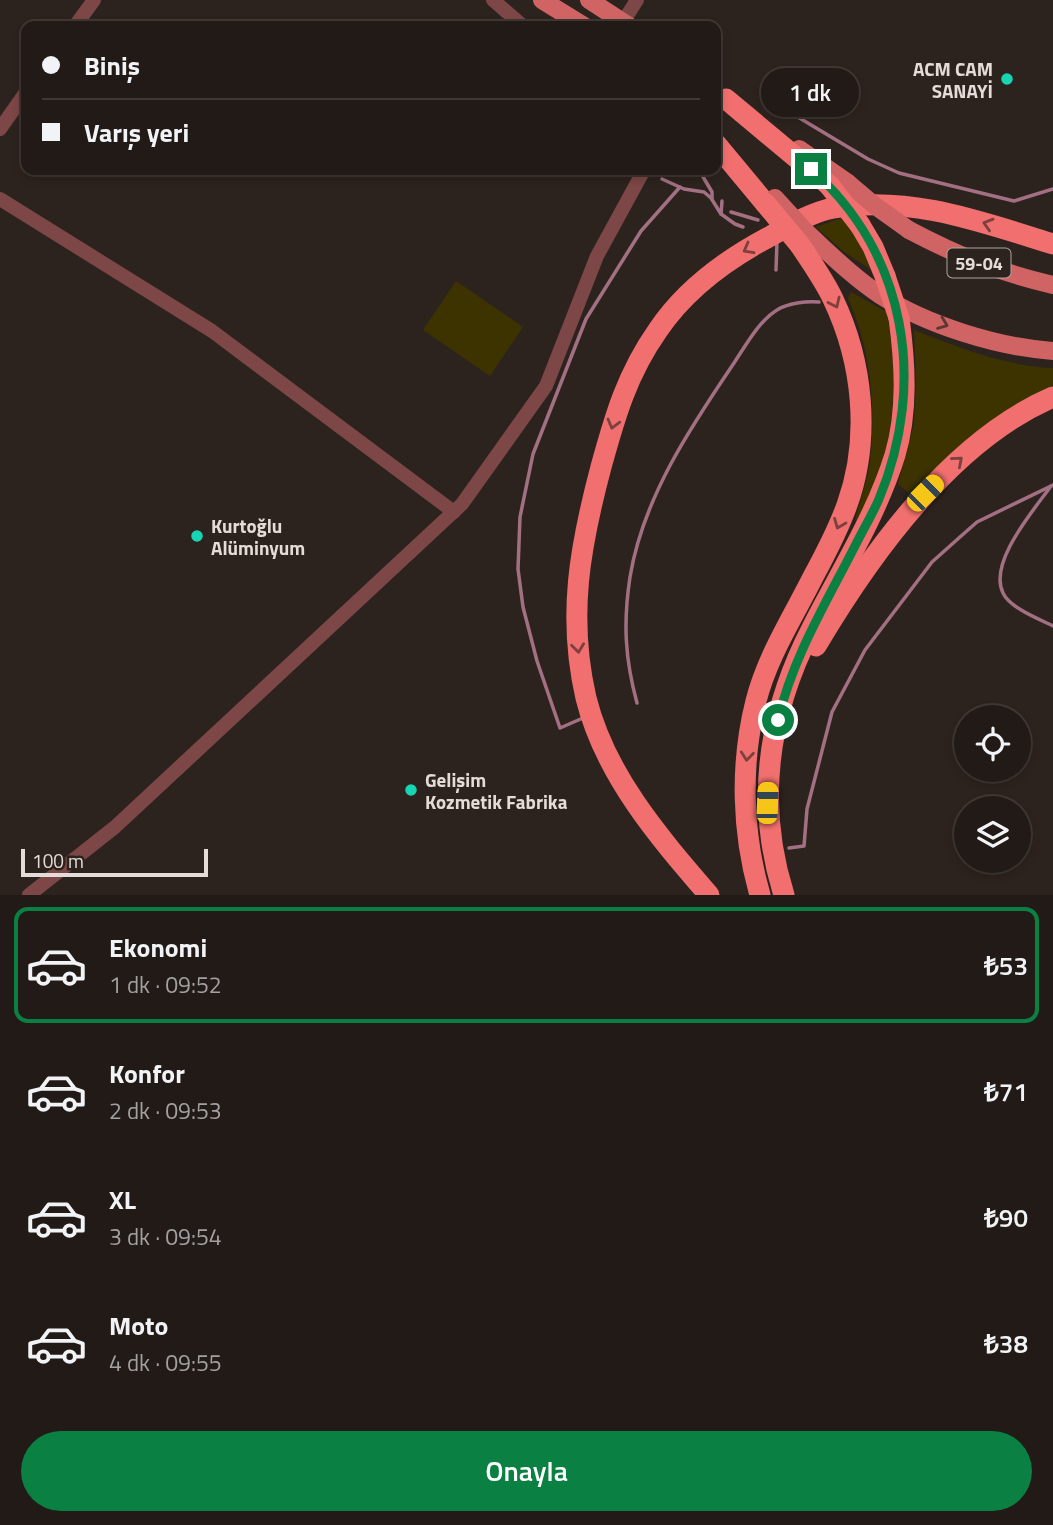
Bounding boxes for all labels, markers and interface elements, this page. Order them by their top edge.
text: Biniş [84,46,140,85]
place label: ACM CAM SANAYİ [913,54,993,105]
callout: 1 dk [762,68,860,116]
marker: ACM CAM SANAYİ [999,71,1015,87]
text: 1 dk [789,75,831,110]
text: Varış yeri [84,113,189,152]
route end [795,153,827,185]
one-way arrow [982,217,994,232]
one-way arrow [742,241,755,254]
road number: 59-04 [948,248,1010,278]
one-way arrow [826,296,840,308]
one-way arrow [936,316,948,330]
one-way arrow [606,418,621,430]
one-way arrow [950,457,963,469]
car [903,471,948,515]
place label: Kurtoğlu Alüminyum [211,511,305,562]
one-way arrow [834,517,848,529]
marker: Kurtoğlu Alüminyum [189,528,205,544]
one-way arrow [571,642,586,653]
route start [762,704,794,736]
map controls [954,705,1031,873]
button: locate [954,705,1031,782]
one-way arrow [740,751,755,762]
place label: Gelişim Kozmetik Fabrika [425,765,568,816]
marker: Gelişim Kozmetik Fabrika [403,782,419,798]
car [756,782,779,824]
button: layers [954,796,1031,873]
scale bar [21,846,208,878]
text: 100 m [32,846,84,875]
text: Ekonomi [109,928,207,967]
icon: car [25,934,88,997]
text: ₺53 [984,946,1028,985]
text: 1 dk · 09:52 [109,967,222,1002]
text: Konfor [109,1054,185,1093]
icon: car [25,1060,88,1123]
text: ₺71 [984,1072,1028,1111]
text: 2 dk · 09:53 [109,1093,222,1128]
text: XL [109,1180,136,1219]
icon: car [25,1186,88,1249]
text: ₺90 [984,1198,1028,1237]
text: 3 dk · 09:54 [109,1219,222,1254]
text: Moto [109,1306,168,1345]
icon: car [25,1312,88,1375]
text: ₺38 [984,1324,1028,1363]
text: 4 dk · 09:55 [109,1345,222,1380]
button: Onayla [21,1431,1032,1511]

